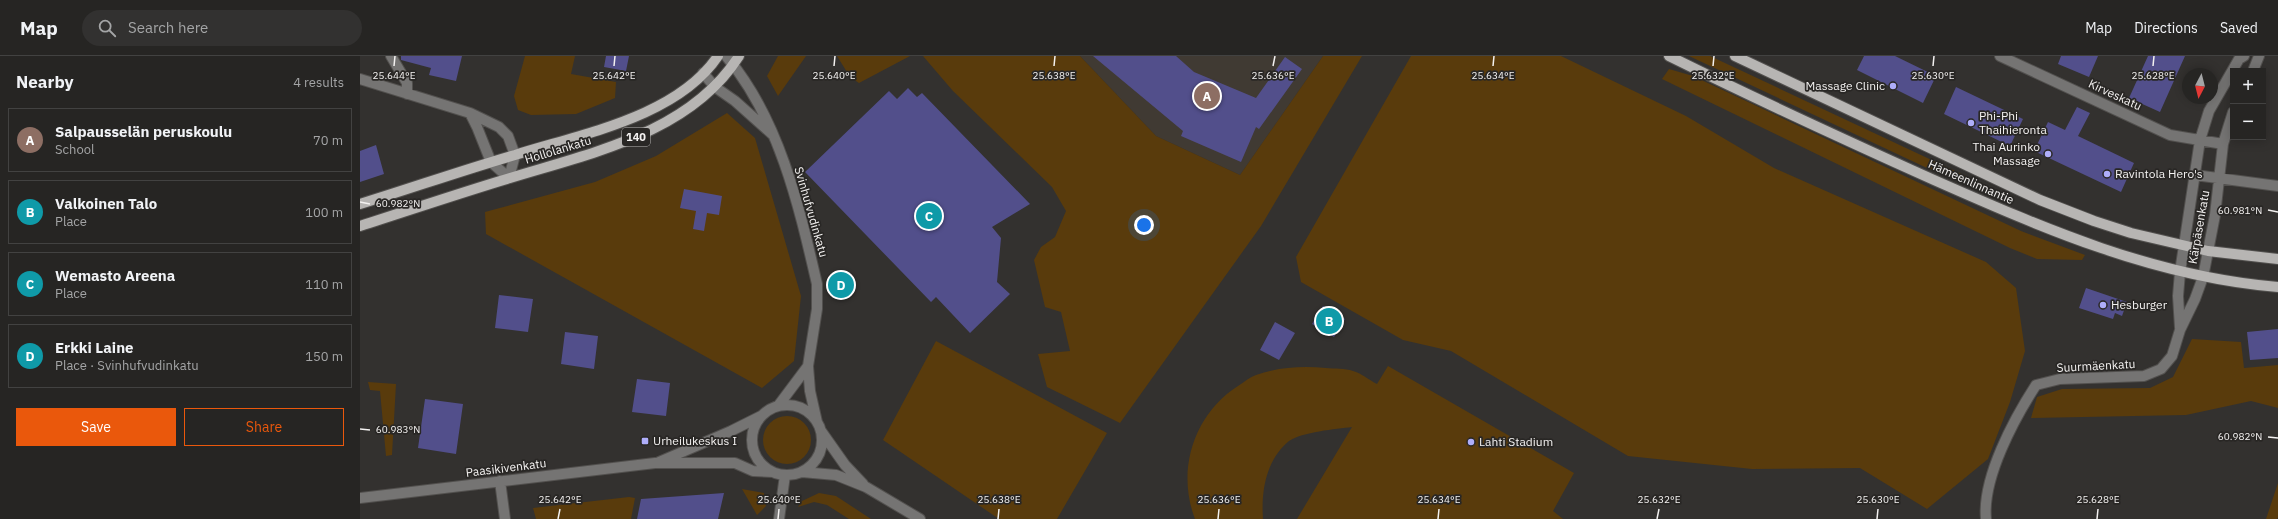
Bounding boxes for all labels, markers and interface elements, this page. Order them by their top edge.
search box [82,10,362,46]
text: Map [20,16,58,40]
icon: search [96,17,118,39]
text: Search here [128,18,208,37]
text: Map [2085,19,2112,37]
text: Directions [2134,19,2198,37]
text: Saved [2220,19,2258,37]
north arrow [2182,68,2218,104]
map controls [2230,68,2266,140]
button: + [2230,68,2266,104]
text: 25.644°E [372,69,416,82]
text: 25.642°E [592,69,636,82]
text: 25.640°E [812,69,856,82]
text: 25.638°E [1032,69,1076,82]
text: 25.636°E [1251,69,1295,82]
text: 25.634°E [1471,69,1515,82]
text: 25.632°E [1691,69,1735,82]
text: 25.630°E [1911,69,1955,82]
text: 25.628°E [2131,69,2175,82]
text: Nearby [16,71,74,93]
text: 4 results [293,74,344,91]
street label: Kirveskatu [2086,76,2144,113]
place label: Massage Clinic [1806,78,1885,93]
pin: A [1194,81,1220,111]
marker: Massage Clinic [1888,81,1898,91]
button: − [2230,104,2266,140]
place label: Phi-Phi Thaihieronta [1979,108,2048,137]
marker: Phi-Phi Thaihieronta [1966,118,1976,128]
text: Salpausselän peruskoulu [55,122,232,141]
road number: 140 [622,128,650,146]
text: A [26,132,34,149]
text: 70 m [313,132,343,149]
street label: Hollolankatu [523,132,593,167]
place label: Thai Aurinko Massage [1973,139,2040,168]
text: School [55,141,95,158]
marker: Thai Aurinko Massage [2043,149,2053,159]
street label: Hämeenlinnantie [1926,156,2017,207]
street label: Svinhufvudinkatu [791,165,832,259]
place label: Ravintola Hero's [2115,166,2203,181]
marker: Ravintola Hero's [2102,169,2112,179]
street label: Kärpäsenkatu [2185,189,2212,265]
text: Valkoinen Talo [55,194,157,213]
text: 60.982°N [376,197,420,210]
pin: C [916,201,942,231]
text: B [26,204,34,221]
text: 100 m [305,204,343,221]
text: 60.981°N [2218,204,2262,217]
text: Place [55,213,87,230]
your location [1134,215,1154,235]
text: Wemasto Areena [55,266,175,285]
pin: D [828,270,854,300]
text: C [26,276,34,293]
text: 110 m [305,276,343,293]
text: Place [55,285,87,302]
place label: Hesburger [2111,297,2168,312]
marker: Hesburger [2098,300,2108,310]
pin: B [1316,306,1342,336]
text: Erkki Laine [55,338,134,357]
text: D [25,348,35,365]
text: 150 m [305,348,343,365]
street label: Suurmäenkatu [2056,356,2136,375]
text: Place · Svinhufvudinkatu [55,357,199,374]
button: Save [16,408,176,446]
button: Share [184,408,344,446]
text: 60.983°N [376,423,420,436]
text: 60.982°N [2218,430,2262,443]
place label: Urheilukeskus I [653,433,737,448]
place label: Lahti Stadium [1479,434,1553,449]
marker: Urheilukeskus I [640,436,650,446]
marker: Lahti Stadium [1466,437,1476,447]
street label: Paasikivenkatu [465,455,547,480]
text: 25.642°E [538,493,582,506]
text: 25.640°E [757,493,801,506]
text: 25.638°E [977,493,1021,506]
text: 25.636°E [1197,493,1241,506]
text: 25.634°E [1417,493,1461,506]
text: 25.632°E [1637,493,1681,506]
text: 25.630°E [1856,493,1900,506]
text: 25.628°E [2076,493,2120,506]

